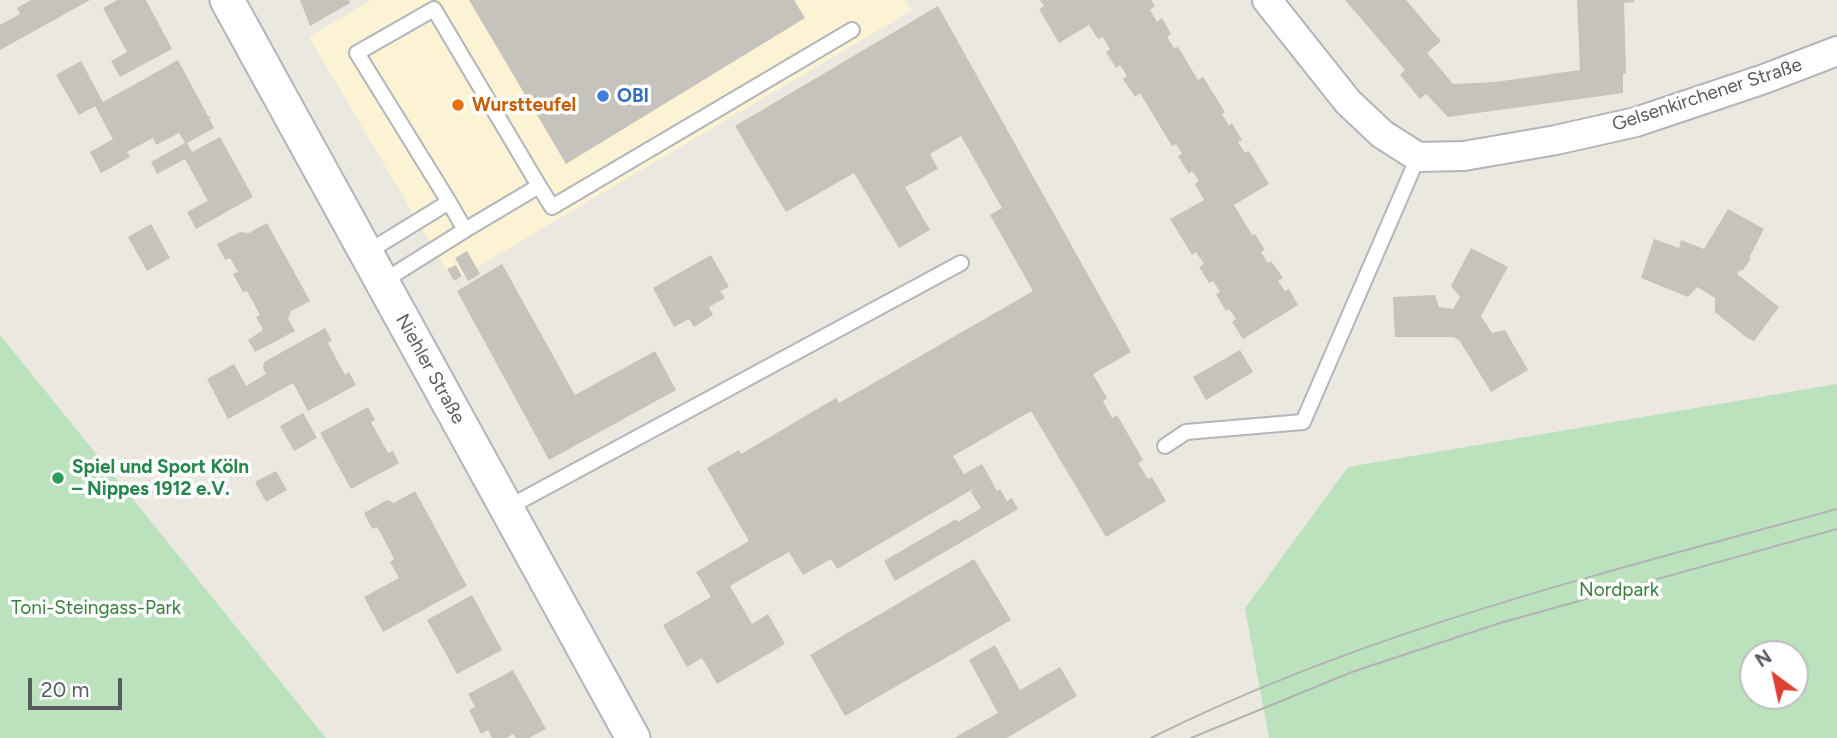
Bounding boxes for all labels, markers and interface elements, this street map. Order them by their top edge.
street label: Gelsenkirchener Straße [1609,54,1805,136]
place label: OBI [617,85,649,107]
marker: OBI [595,88,611,104]
place label: Wurstteufel [472,94,576,116]
marker: Wurstteufel [450,97,466,113]
street label: Niehler Straße [391,310,469,428]
place label: Spiel und Sport Köln – Nippes 1912 e.V. [72,456,249,500]
marker: Spiel und Sport Köln – Nippes 1912 e.V. [50,470,66,486]
park label: Nordpark [1579,579,1659,601]
park label: Toni-Steingass-Park [11,597,181,619]
north arrow [1739,640,1809,710]
text: N [1751,645,1776,672]
scale bar [32,664,126,708]
text: 20 m [41,677,89,702]

